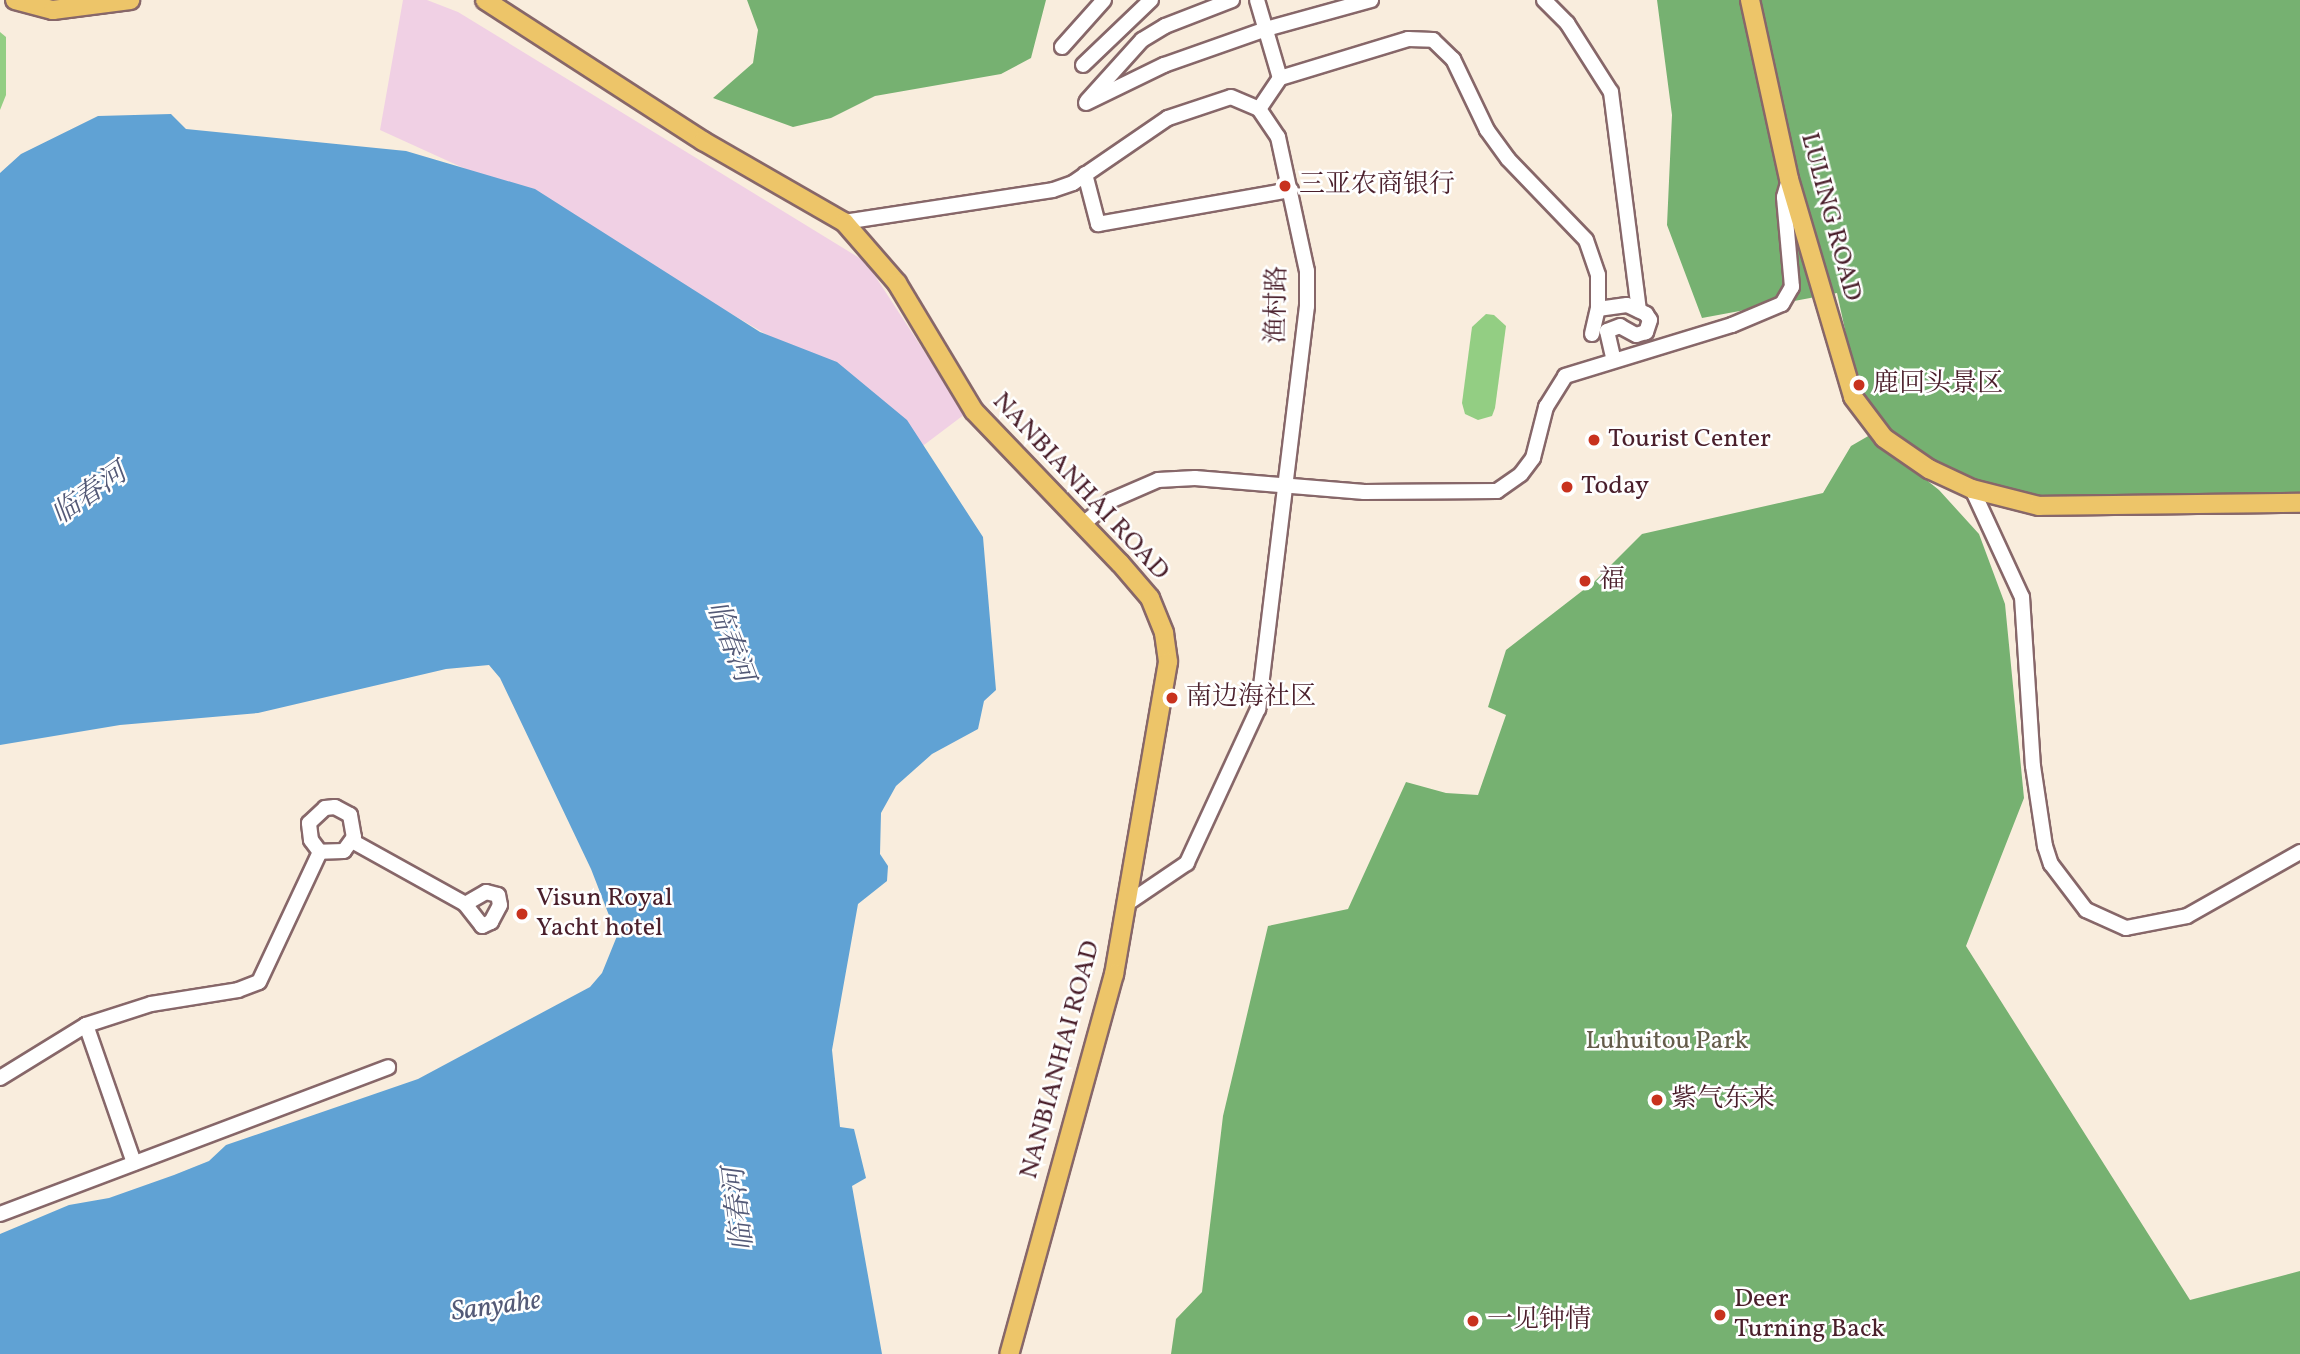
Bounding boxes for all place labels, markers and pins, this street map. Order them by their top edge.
place label: 三亚农商银行 [1299,170,1455,202]
marker: 三亚农商银行 [1277,178,1293,194]
place label: 鹿回头景区 [1873,369,2003,401]
marker: 鹿回头景区 [1851,377,1867,393]
place label: Tourist Center [1608,424,1771,456]
marker: Tourist Center [1586,432,1602,448]
place label: Today [1581,471,1649,503]
marker: Today [1559,479,1575,495]
place label: 福 [1599,565,1625,597]
marker: 福 [1577,573,1593,589]
place label: 南边海社区 [1186,682,1316,714]
marker: 南边海社区 [1164,690,1180,706]
place label: Visun Royal Yacht hotel [536,883,672,944]
marker: Visun Royal Yacht hotel [514,906,530,922]
place label: 紫气东来 [1671,1084,1775,1116]
marker: 紫气东来 [1649,1092,1665,1108]
place label: Deer Turning Back [1734,1284,1885,1346]
place label: 一见钟情 [1487,1305,1591,1337]
marker: Deer Turning Back [1712,1307,1728,1323]
marker: 一见钟情 [1465,1313,1481,1329]

